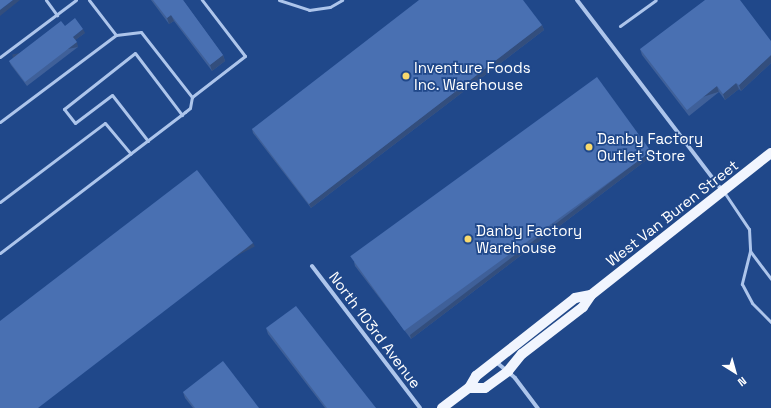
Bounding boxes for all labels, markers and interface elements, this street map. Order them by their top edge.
place label: Inventure Foods Inc. Warehouse [414,58,531,93]
marker: Inventure Foods Inc. Warehouse [401,71,411,81]
place label: Danby Factory Outlet Store [597,129,703,164]
marker: Danby Factory Outlet Store [584,142,594,152]
street label: West Van Buren Street [602,156,742,270]
place label: Danby Factory Warehouse [476,221,582,256]
marker: Danby Factory Warehouse [463,234,473,244]
street label: North 103rd Avenue [325,268,425,392]
north arrow [715,352,755,392]
text: N [735,374,749,389]

